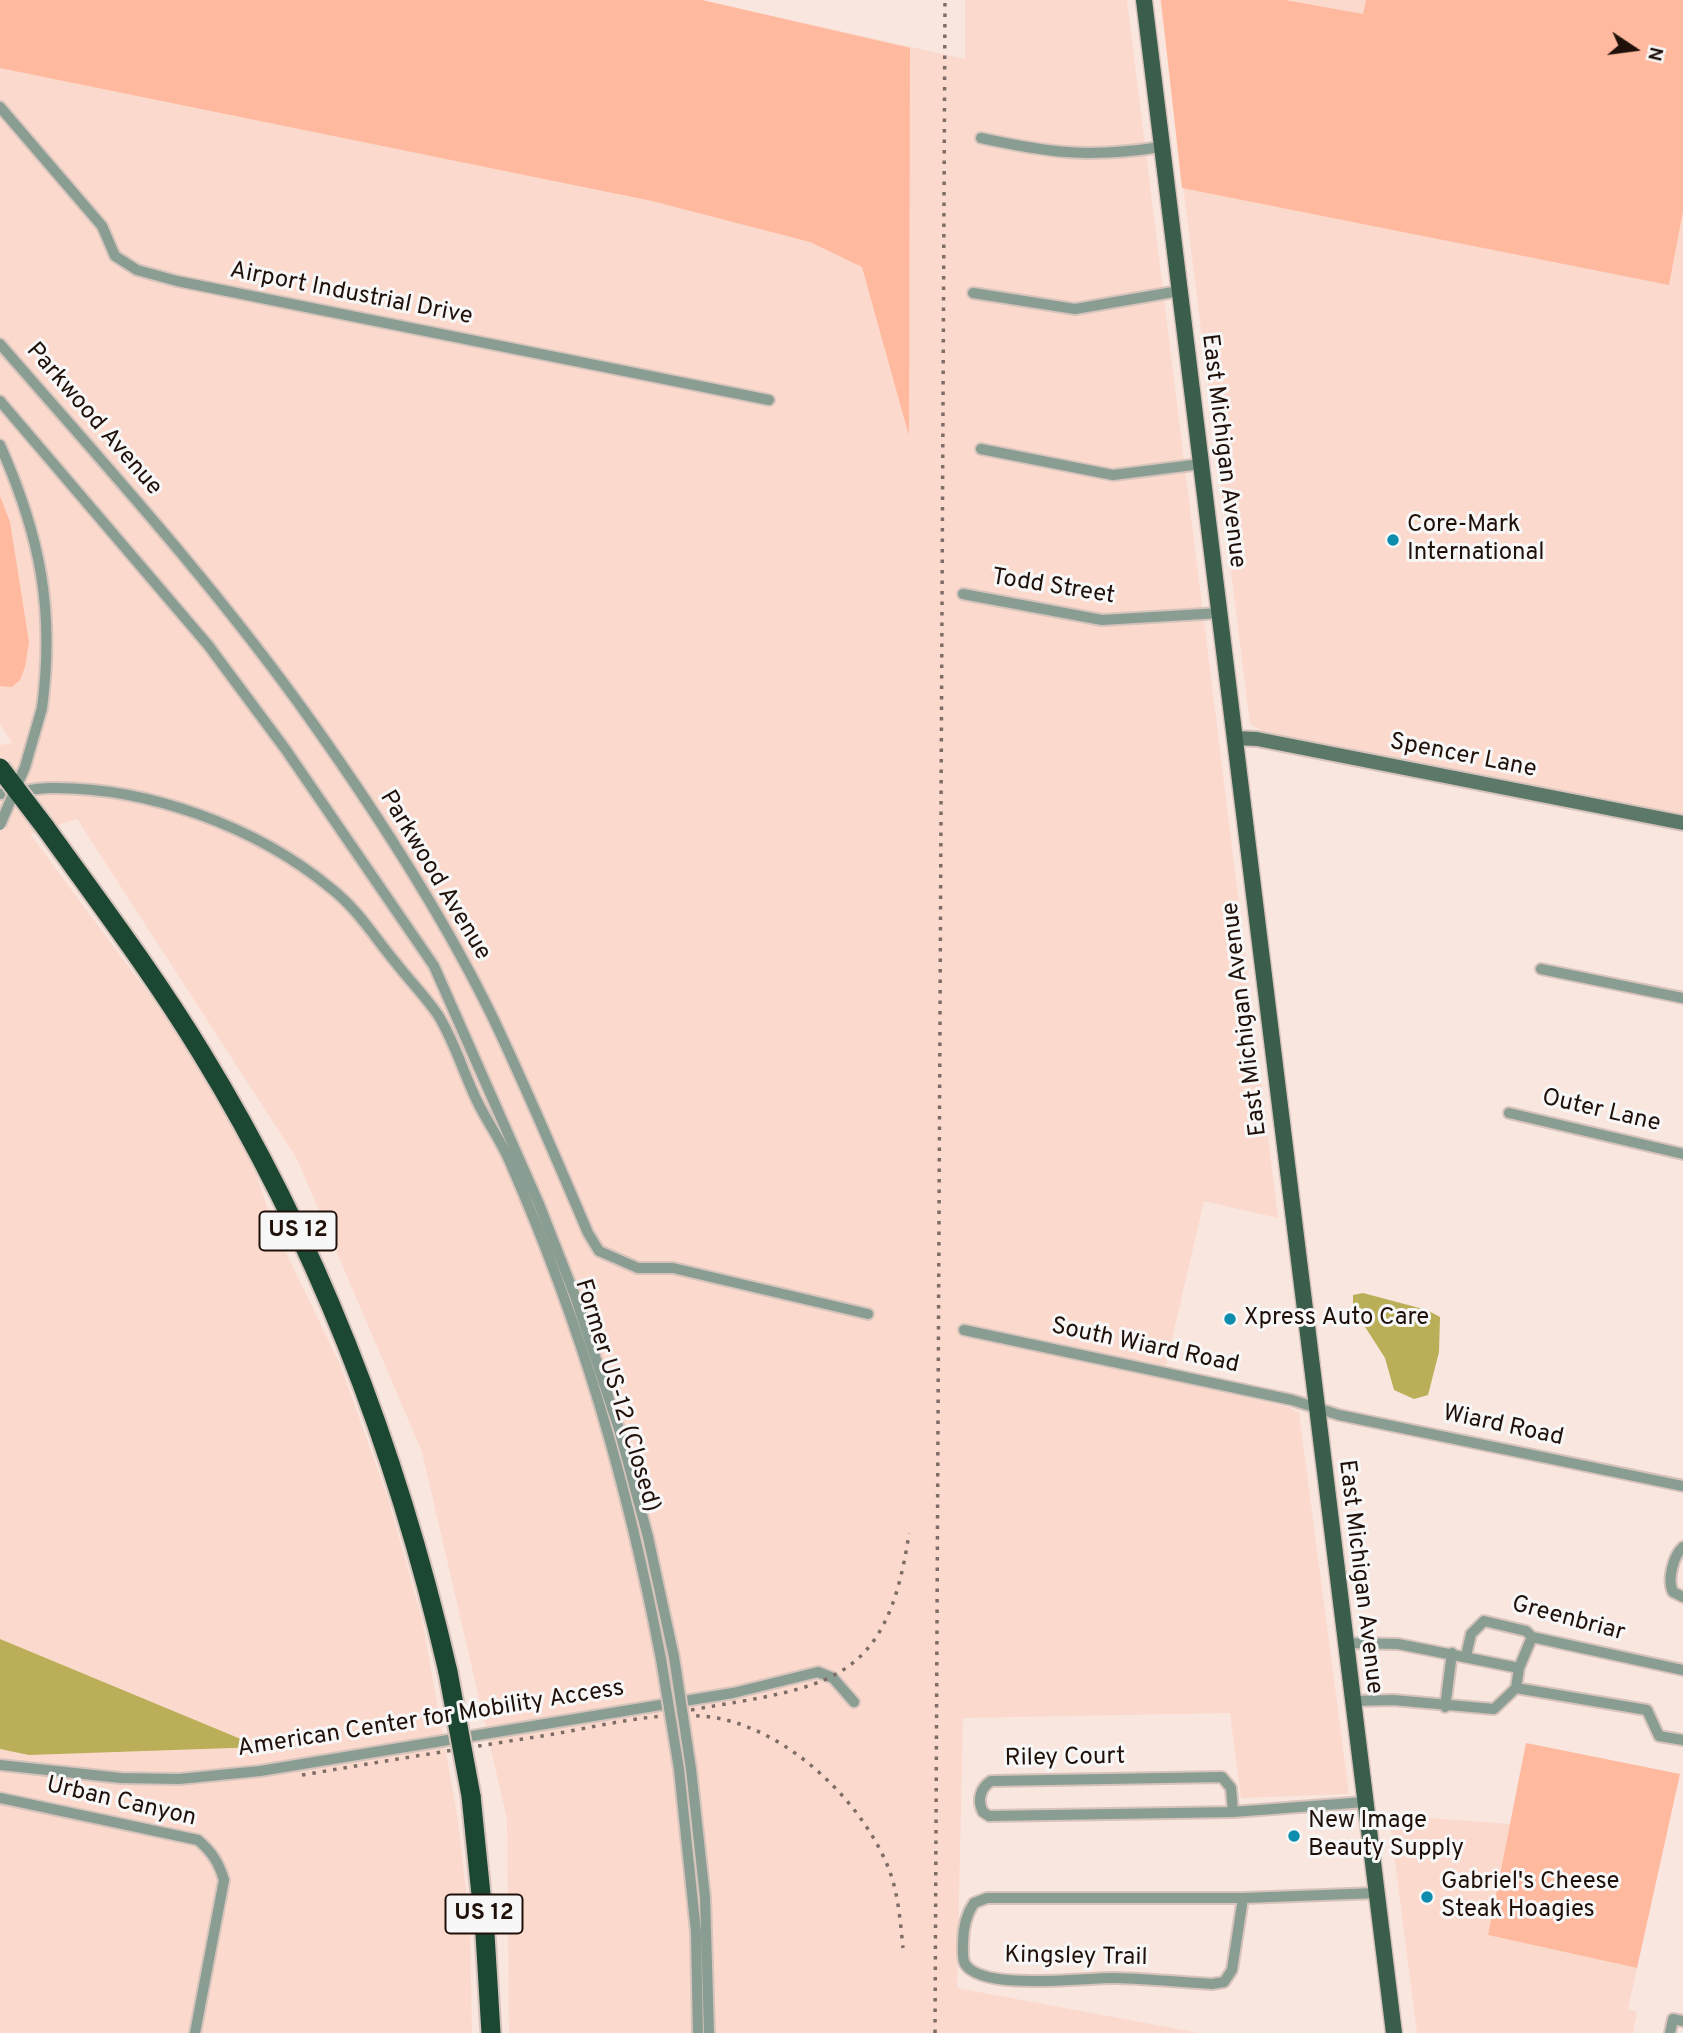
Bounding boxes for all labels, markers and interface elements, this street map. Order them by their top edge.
north arrow [1599,14,1669,84]
text: N [1641,44,1668,63]
street label: Airport Industrial Drive [227,257,475,333]
street label: East Michigan Avenue [1193,332,1251,570]
street label: Parkwood Avenue [19,338,167,502]
place label: Core-Mark International [1407,512,1545,568]
marker: Core-Mark International [1385,532,1401,548]
street label: Todd Street [989,564,1117,612]
street label: Spencer Lane [1387,729,1539,785]
street label: Parkwood Avenue [372,786,496,966]
street label: East Michigan Avenue [1217,900,1275,1138]
street label: Outer Lane [1539,1084,1663,1140]
road number: US 12 [260,1212,336,1250]
street label: Former US-12 (Closed) [567,1276,665,1516]
place label: Xpress Auto Care [1244,1305,1429,1333]
marker: Xpress Auto Care [1222,1311,1238,1327]
street label: South Wiard Road [1048,1313,1242,1381]
street label: Wiard Road [1440,1400,1566,1454]
street label: East Michigan Avenue [1330,1458,1388,1696]
street label: Greenbriar [1508,1591,1628,1649]
street label: American Center for Mobility Access [236,1675,626,1765]
street label: Riley Court [1004,1744,1126,1774]
street label: Urban Canyon [43,1772,199,1834]
place label: New Image Beauty Supply [1308,1808,1464,1864]
marker: New Image Beauty Supply [1286,1828,1302,1844]
place label: Gabriel's Cheese Steak Hoagies [1441,1869,1619,1925]
marker: Gabriel's Cheese Steak Hoagies [1419,1889,1435,1905]
road number: US 12 [446,1895,522,1934]
street label: Kingsley Trail [1004,1942,1148,1974]

